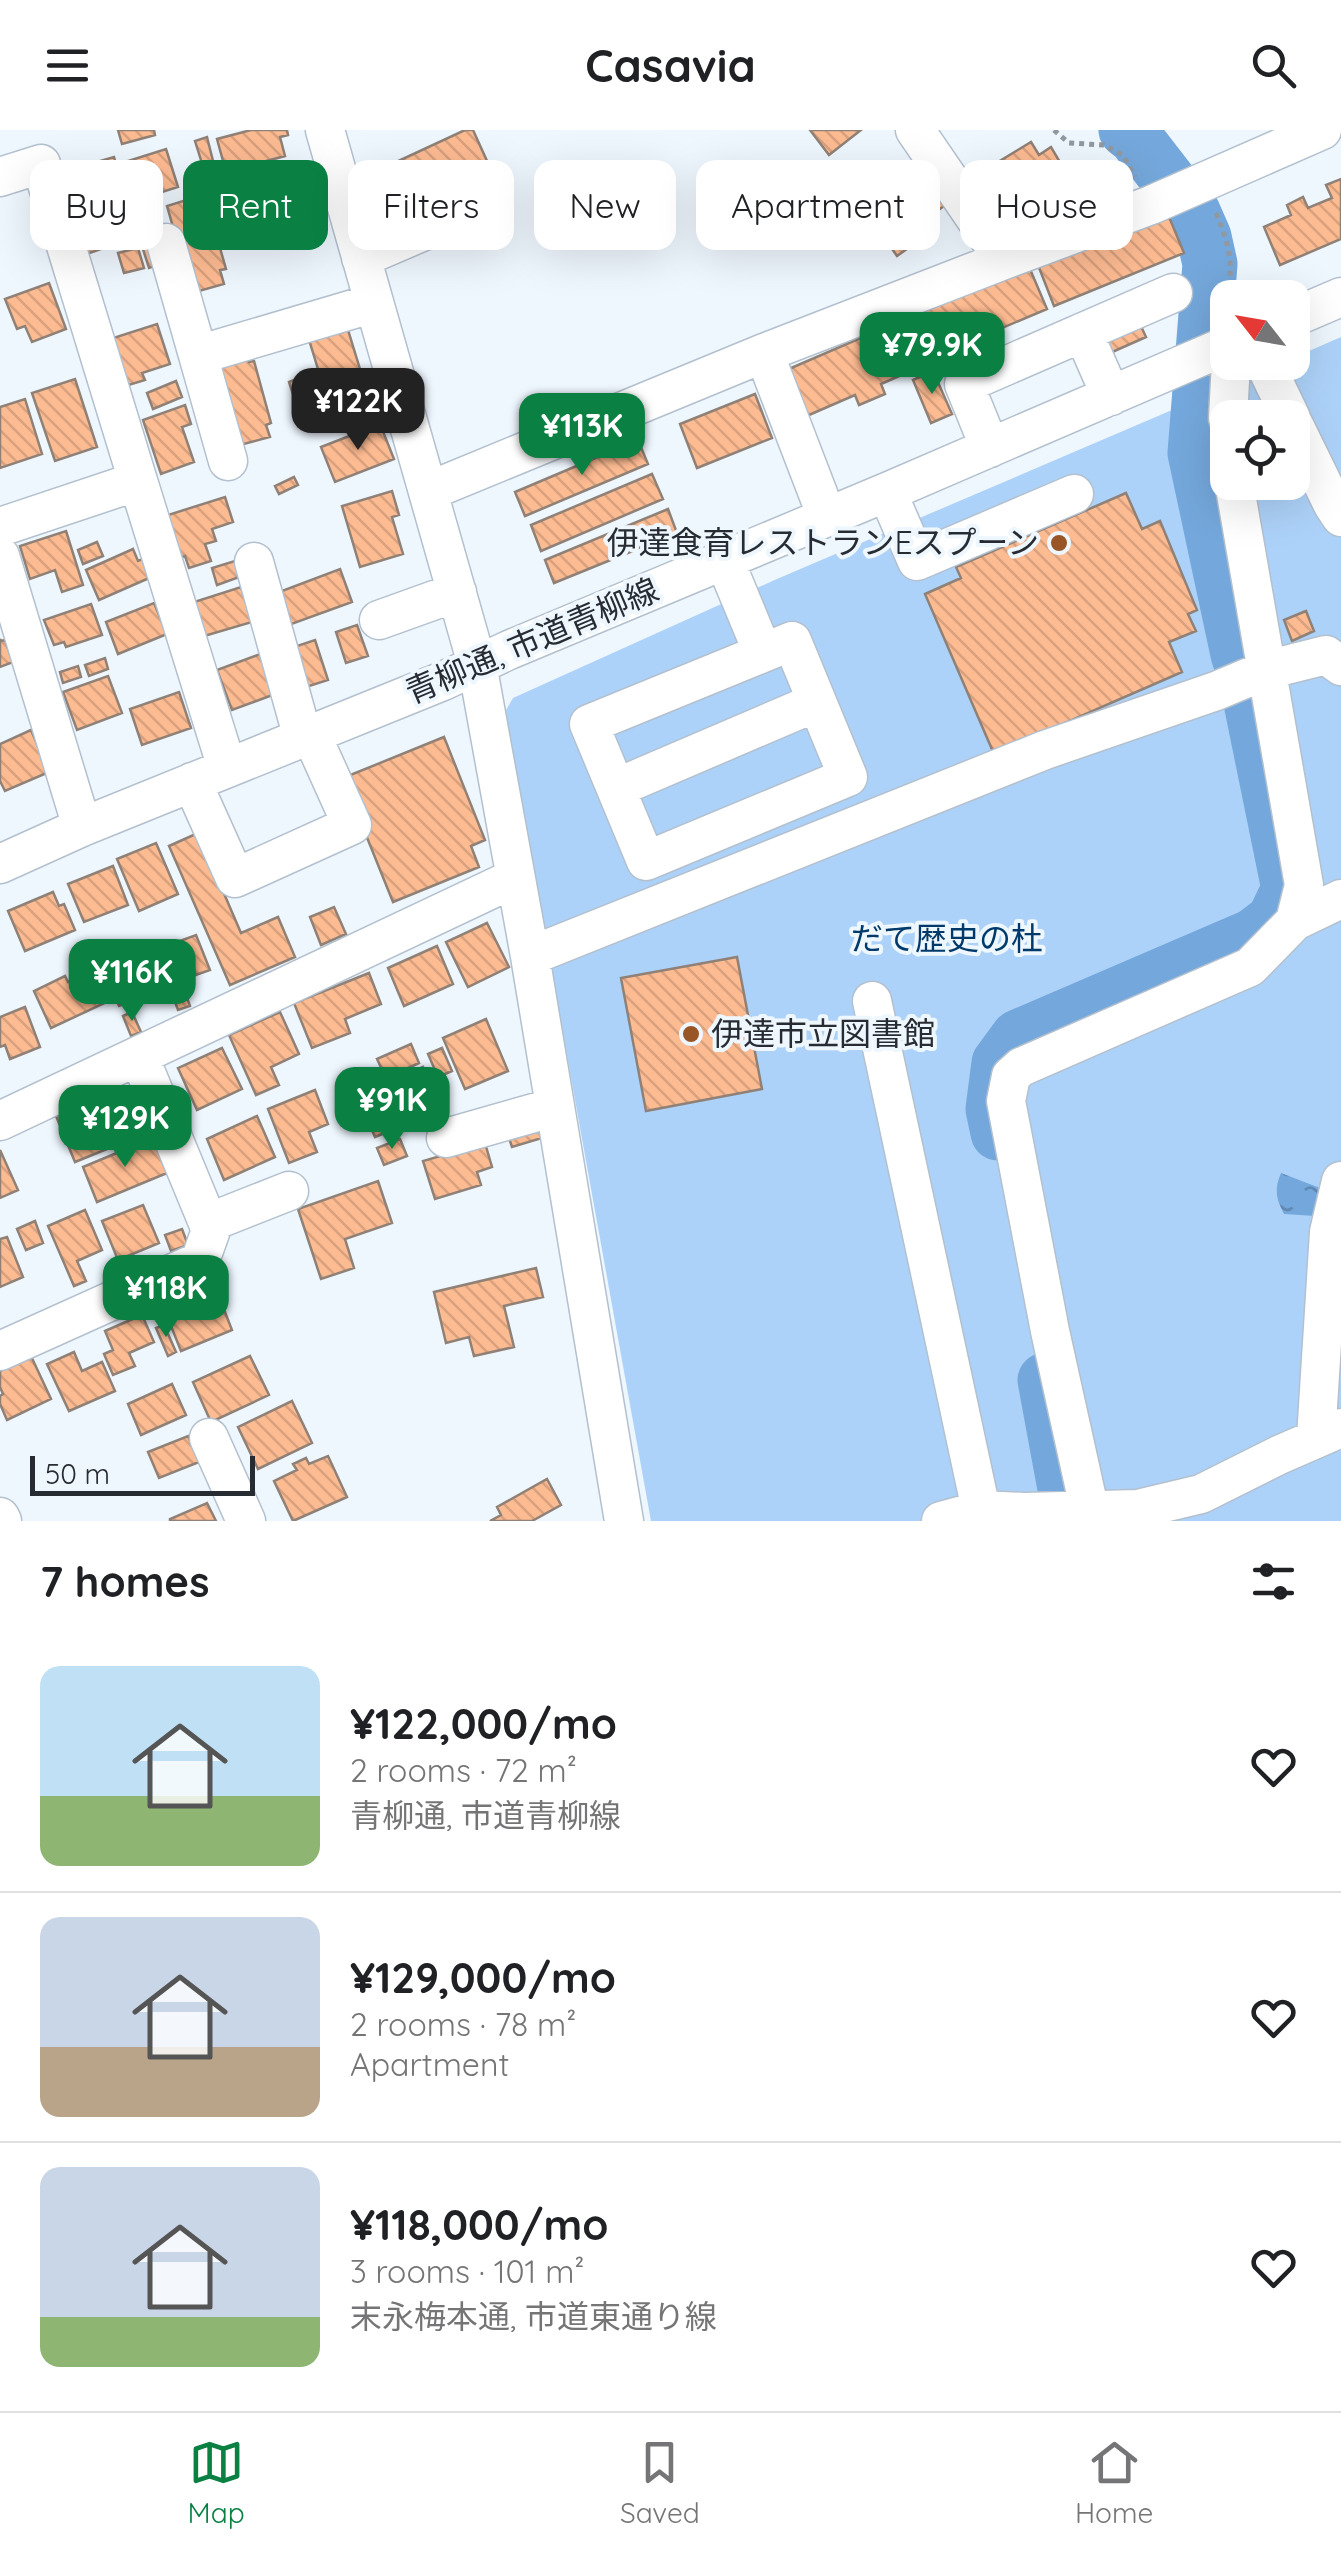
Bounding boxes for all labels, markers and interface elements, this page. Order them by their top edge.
text: Casavia [585,37,756,93]
icon: menu [40,38,95,93]
icon: search [1246,38,1301,93]
chip: Buy [30,160,163,250]
chip: Rent [183,160,328,250]
chip: Filters [348,160,514,250]
chip: New [534,160,676,250]
chip: Apartment [696,160,940,250]
chip: House [960,160,1133,250]
north arrow [1210,280,1310,380]
map controls [1210,280,1310,500]
pin: ¥79.9K [851,312,1013,397]
text: ¥79.9K [882,324,982,364]
pin: ¥122K [288,368,428,453]
text: ¥122K [314,380,402,420]
pin: ¥113K [512,393,652,478]
button: locate [1210,400,1310,500]
text: ¥113K [541,405,623,445]
place label: 伊達食育レストランEスプーン [606,522,1039,562]
marker: 伊達食育レストランEスプーン [1048,532,1070,554]
street label: 青柳通, 市道青柳線 [399,569,664,711]
park label: だて歴史の杜 [851,918,1043,958]
pin: ¥116K [62,939,202,1024]
text: ¥116K [91,951,173,991]
place label: 伊達市立図書館 [711,1013,935,1053]
marker: 伊達市立図書館 [680,1023,702,1045]
pin: ¥91K [333,1067,451,1152]
text: ¥91K [357,1079,427,1119]
pin: ¥129K [55,1085,195,1170]
text: ¥129K [81,1097,169,1137]
pin: ¥118K [96,1255,236,1340]
text: ¥118K [125,1267,207,1307]
scale bar [30,1451,255,1496]
text: 50 m [45,1456,110,1491]
icon: filters [1246,1554,1301,1609]
text: 7 homes [40,1555,209,1608]
text: ¥122,000/mo [350,1697,617,1750]
icon: home [120,1706,240,1826]
icon: heart [1246,1739,1301,1794]
text: 2 rooms · 72 m² [350,1750,577,1790]
text: 青柳通, 市道青柳線 [350,1795,621,1835]
text: ¥129,000/mo [350,1951,616,2004]
icon: home [120,1957,240,2077]
icon: heart [1246,1990,1301,2045]
text: 2 rooms · 78 m² [350,2004,576,2044]
text: Apartment [350,2044,509,2084]
text: ¥118,000/mo [350,2198,608,2251]
icon: home [120,2207,240,2327]
icon: heart [1246,2240,1301,2295]
text: 3 rooms · 101 m² [350,2251,584,2291]
text: 末永梅本通, 市道東通り線 [350,2296,717,2336]
tab: Map [188,2435,245,2530]
tab: Saved [620,2435,700,2530]
tab: Home [1075,2435,1153,2530]

